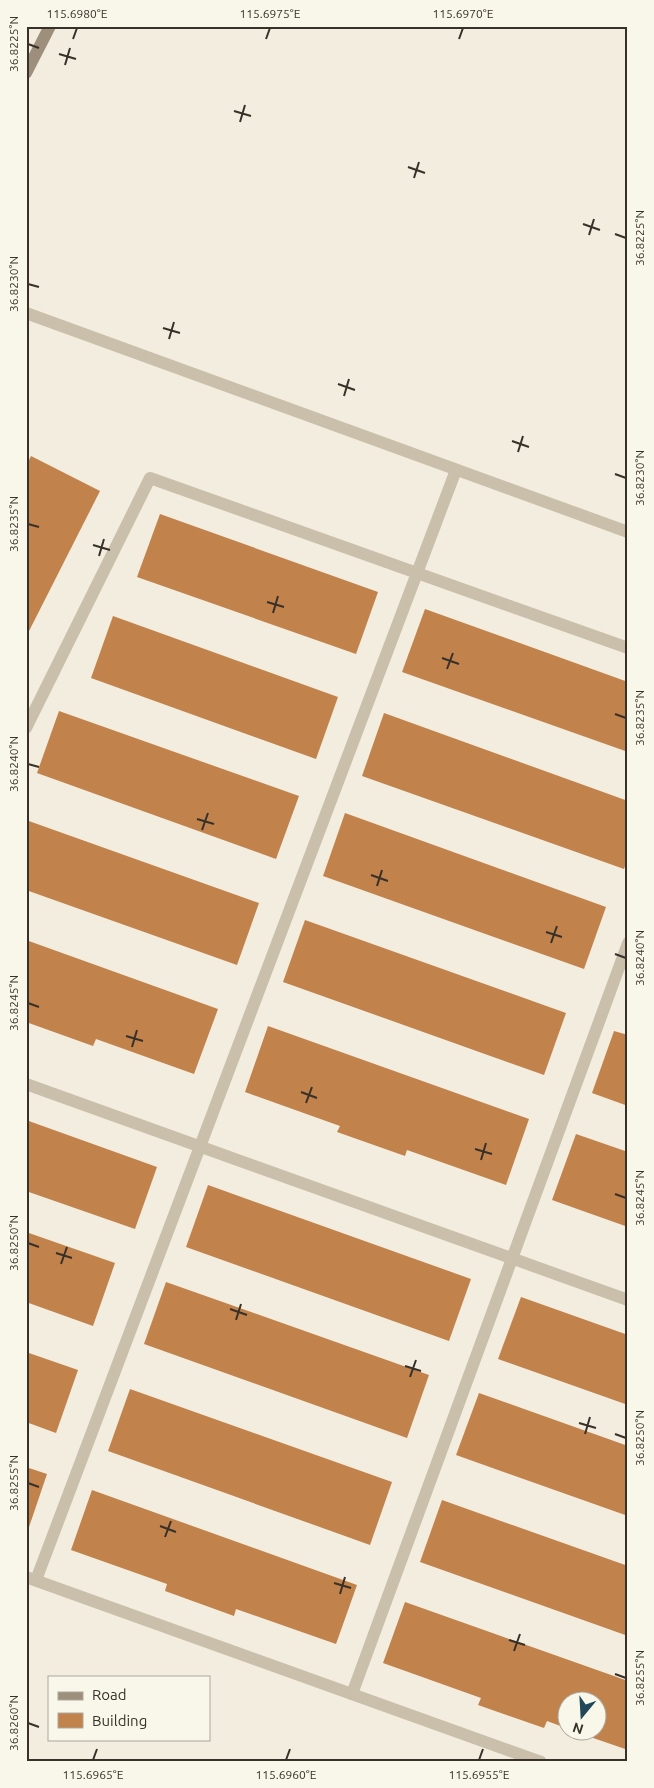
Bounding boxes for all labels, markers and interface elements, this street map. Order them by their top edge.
text: 115.6980°E [47,7,108,20]
text: 115.6975°E [240,7,301,20]
text: 115.6970°E [433,7,494,20]
text: 36.8225°N [7,16,20,72]
text: 36.8225°N [633,210,646,266]
text: 36.8230°N [7,256,20,312]
text: 36.8230°N [633,450,646,506]
text: 36.8235°N [7,496,20,552]
text: 36.8235°N [633,690,646,746]
text: 36.8240°N [7,736,20,792]
text: 36.8240°N [633,930,646,986]
text: 36.8245°N [7,975,20,1031]
text: 36.8245°N [633,1170,646,1226]
text: 36.8250°N [7,1215,20,1271]
text: 36.8250°N [633,1410,646,1466]
text: 36.8255°N [7,1455,20,1511]
text: 36.8255°N [633,1650,646,1706]
legend [48,1676,210,1740]
text: Road [92,1686,127,1703]
north arrow [556,1690,606,1740]
text: 36.8260°N [7,1695,20,1751]
text: Building [92,1712,147,1729]
text: N [571,1719,585,1738]
text: 115.6965°E [63,1768,124,1781]
text: 115.6960°E [256,1768,317,1781]
text: 115.6955°E [449,1768,510,1781]

